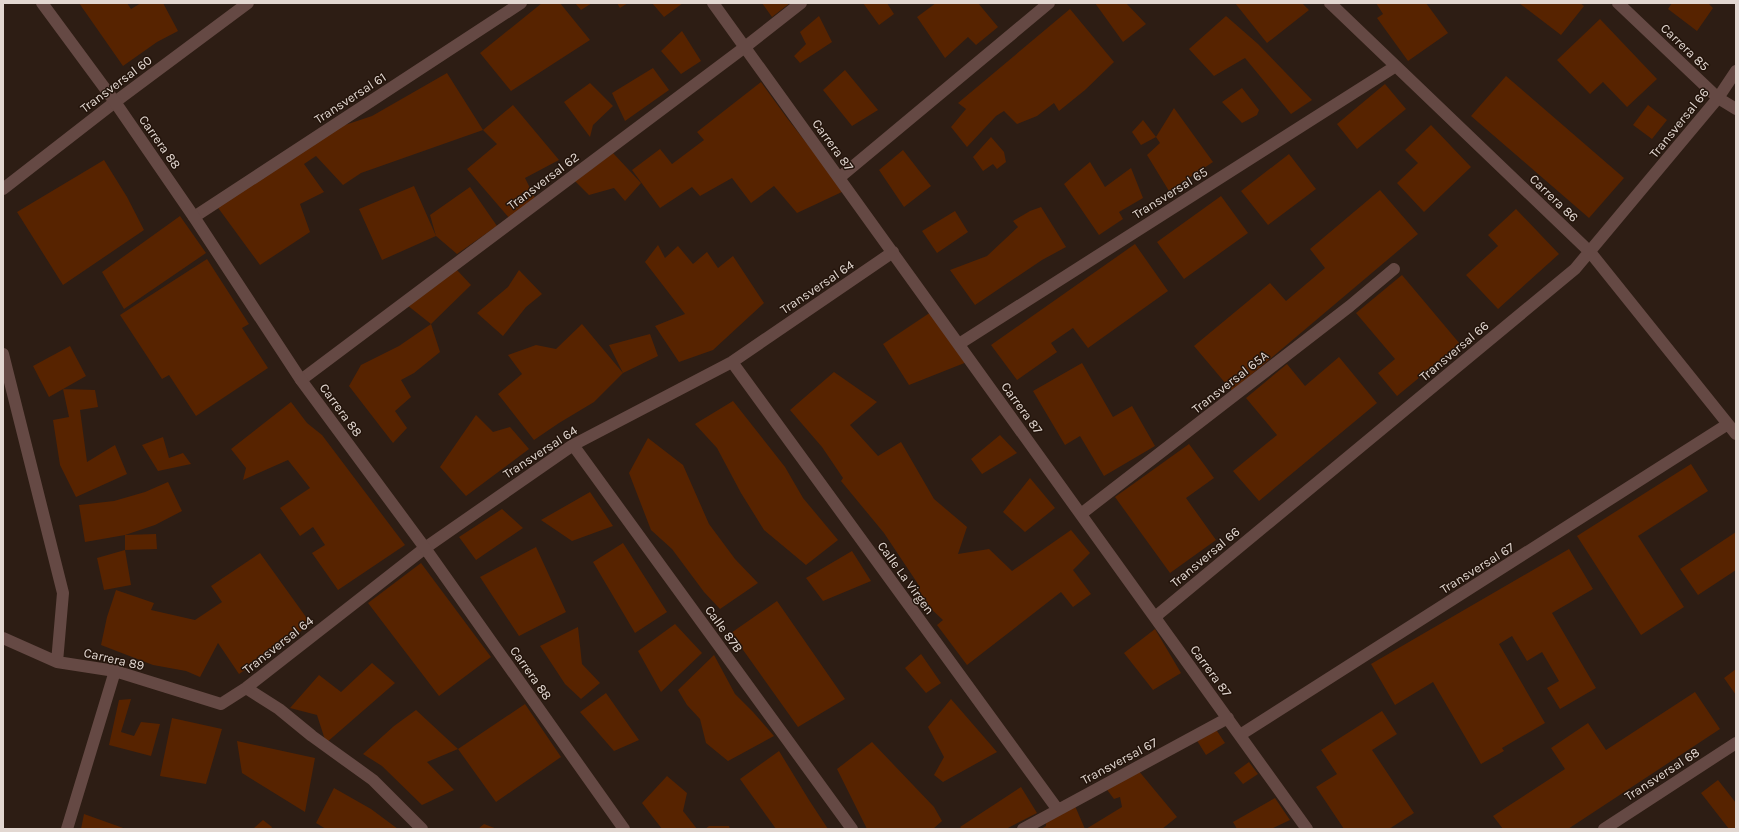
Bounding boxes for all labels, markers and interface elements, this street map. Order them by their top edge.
street label: Carrera 85 [1658,20,1712,74]
street label: Transversal 60 [77,52,155,116]
street label: Transversal 61 [311,69,389,127]
street label: Transversal 66 [1646,85,1712,161]
street label: Carrera 88 [136,112,184,172]
street label: Carrera 87 [809,116,857,174]
street label: Transversal 62 [504,149,582,213]
street label: Transversal 65 [1130,164,1210,222]
street label: Carrera 86 [1527,171,1581,225]
street label: Transversal 64 [777,257,857,317]
street label: Transversal 66 [1416,318,1492,384]
street label: Transversal 65A [1189,347,1272,417]
street label: Carrera 87 [998,379,1046,437]
street label: Carrera 88 [317,380,365,440]
street label: Transversal 64 [500,422,580,482]
street label: Transversal 66 [1167,524,1243,590]
street label: Calle La Virgen [875,539,937,617]
street label: Transversal 67 [1437,539,1517,597]
street label: Calle 87B [702,603,746,655]
street label: Transversal 64 [240,613,316,677]
street label: Carrera 87 [1187,642,1235,700]
street label: Carrera 88 [507,643,555,703]
street label: Carrera 89 [82,645,146,673]
street label: Transversal 67 [1078,735,1160,787]
street label: Transversal 68 [1622,744,1702,804]

